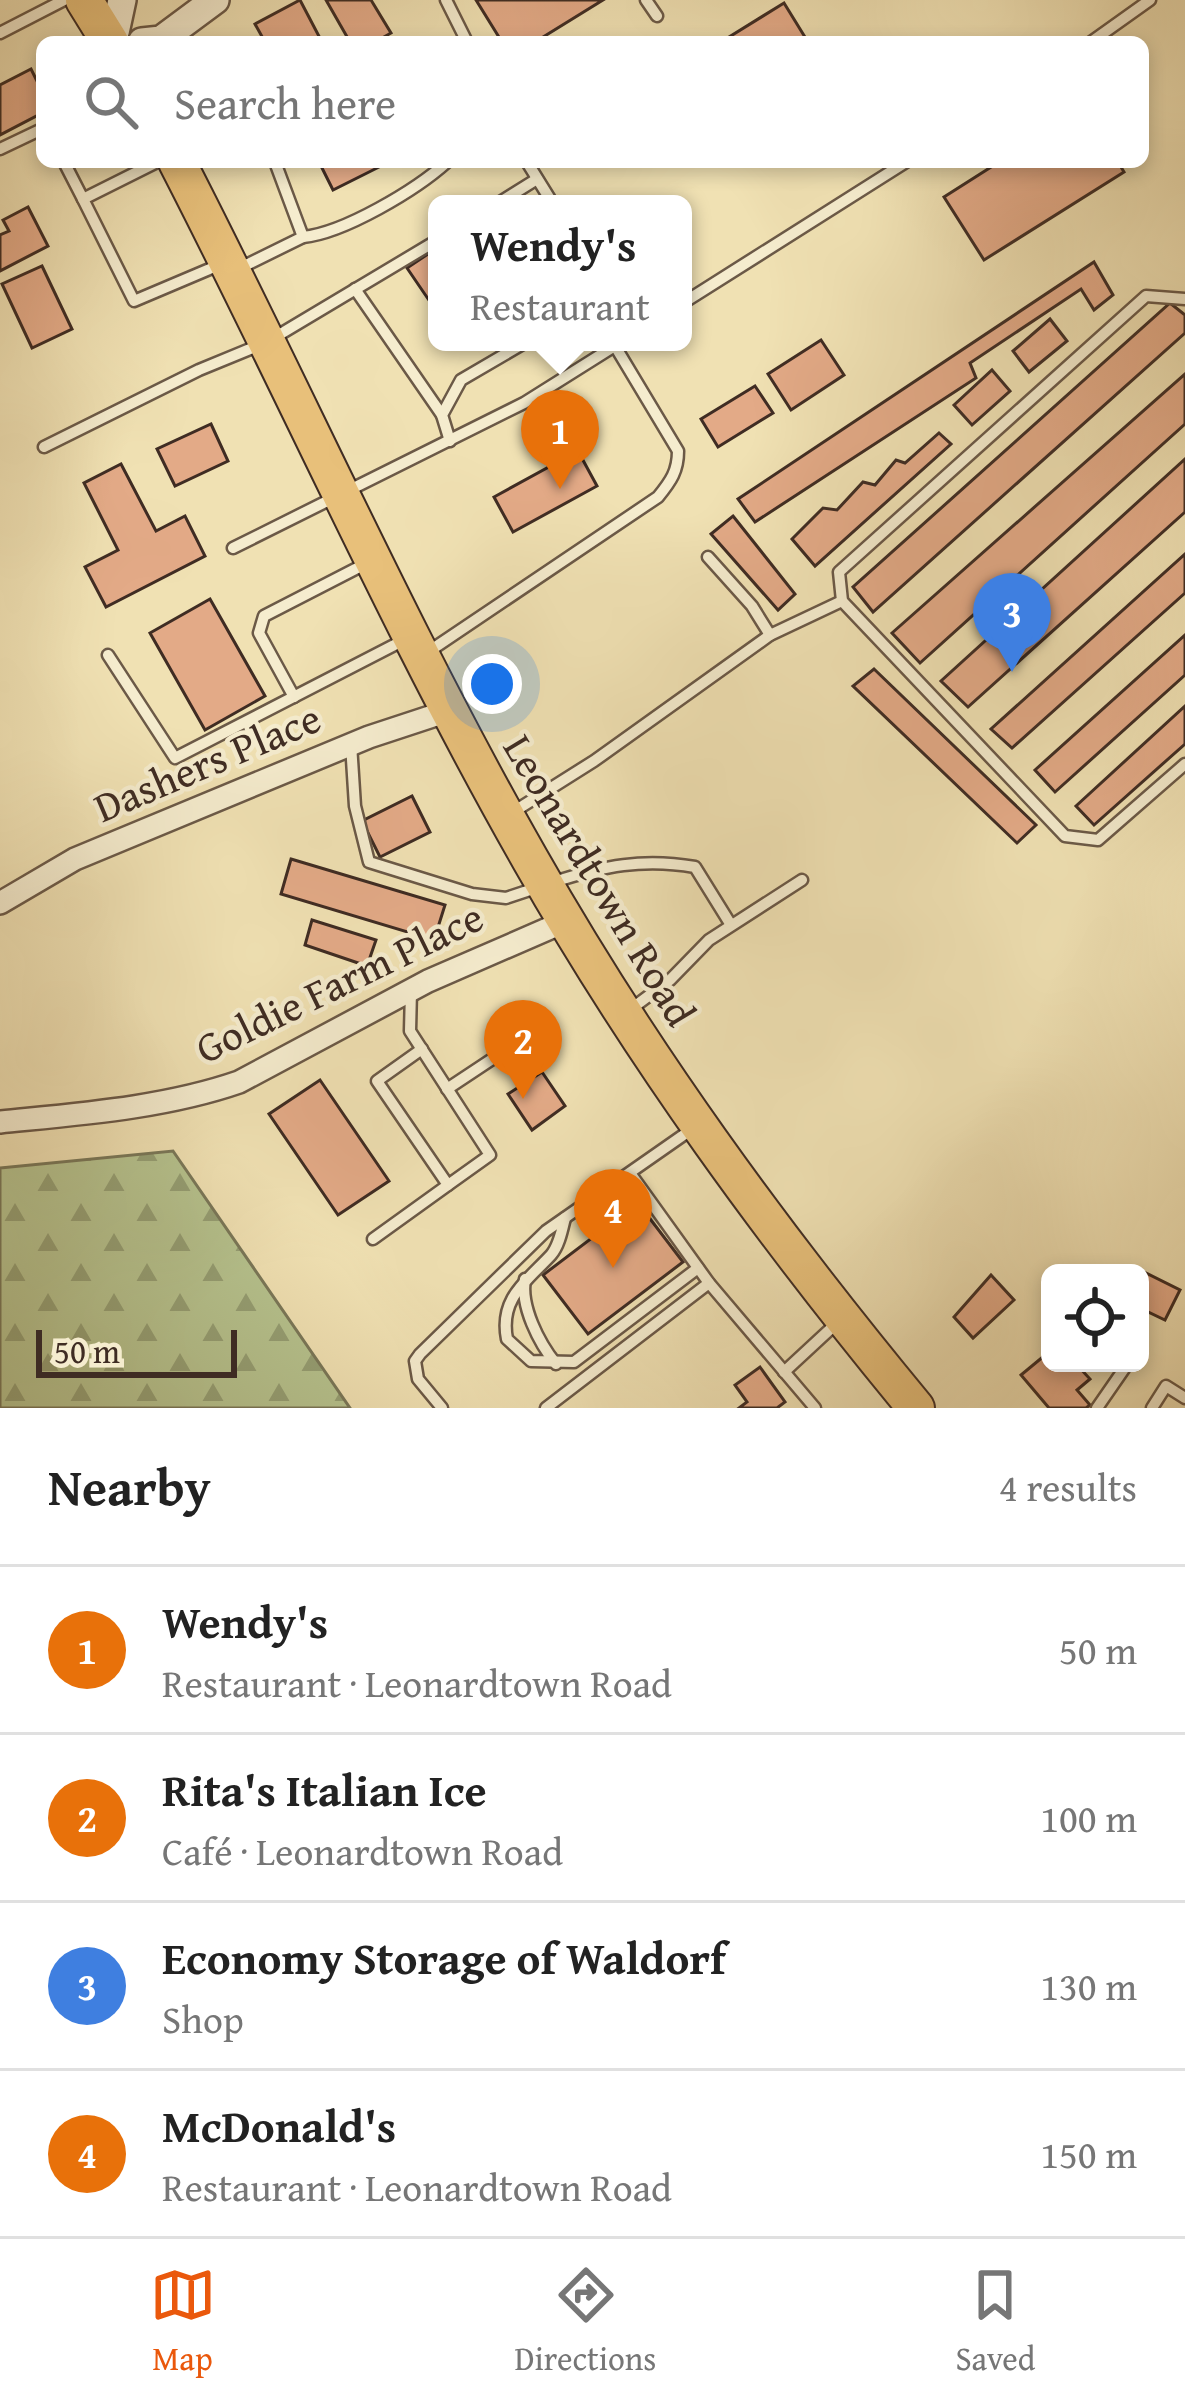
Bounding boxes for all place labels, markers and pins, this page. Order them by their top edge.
pin: 1 [521,390,599,489]
pin: 3 [973,573,1051,672]
pin: 2 [484,1000,562,1099]
pin: 4 [574,1169,652,1268]

